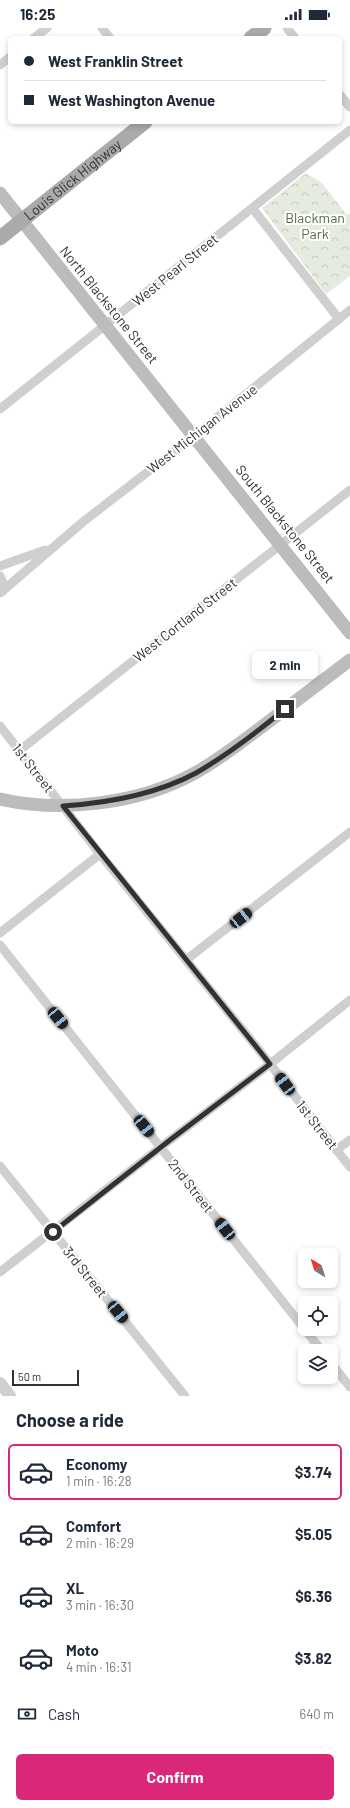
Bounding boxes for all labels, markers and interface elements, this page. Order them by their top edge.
text: 16:25 [20,5,55,23]
text: West Franklin Street [48,52,183,70]
text: West Washington Avenue [48,91,215,109]
street label: Louis Glick Highway [20,135,125,224]
park label: Blackman Park [285,209,345,242]
street label: West Pearl Street [128,230,221,309]
street label: North Blackstone Street [57,242,162,367]
street label: West Michigan Avenue [143,380,260,477]
street label: South Blackstone Street [232,461,338,586]
street label: West Cortland Street [130,574,240,665]
callout: 2 min [252,651,318,679]
text: 2 min [269,657,301,673]
route end [276,700,294,718]
street label: 1st Street [9,740,58,796]
car [228,906,254,930]
car [46,1005,70,1031]
car [273,1071,297,1097]
street label: 1st Street [293,1097,342,1153]
car [132,1113,156,1139]
street label: 2nd Street [165,1155,218,1216]
car [213,1216,237,1242]
route start [44,1223,62,1241]
street label: 3rd Street [60,1243,111,1301]
north arrow [298,1248,338,1288]
map controls [298,1248,338,1384]
button: locate [298,1296,338,1336]
car [106,1299,130,1325]
button: layers [298,1344,338,1384]
scale bar [12,1368,79,1387]
text: 50 m [18,1370,41,1383]
text: Choose a ride [16,1409,124,1431]
icon: car [18,1454,54,1490]
text: Economy [66,1455,127,1473]
text: $3.74 [295,1463,332,1481]
text: 1 min · 16:28 [66,1473,132,1489]
icon: car [18,1516,54,1552]
text: Comfort [66,1517,121,1535]
text: $5.05 [295,1525,332,1543]
text: 2 min · 16:29 [66,1535,134,1551]
icon: car [18,1578,54,1614]
text: XL [66,1579,84,1597]
text: $6.36 [295,1587,332,1605]
text: 3 min · 16:30 [66,1597,134,1613]
icon: car [18,1640,54,1676]
text: Moto [66,1641,99,1659]
text: $3.82 [295,1649,332,1667]
text: 4 min · 16:31 [66,1659,132,1675]
icon: cash [16,1703,38,1725]
text: Cash [48,1705,80,1723]
text: 640 m [299,1706,334,1722]
button: Confirm [16,1754,334,1800]

